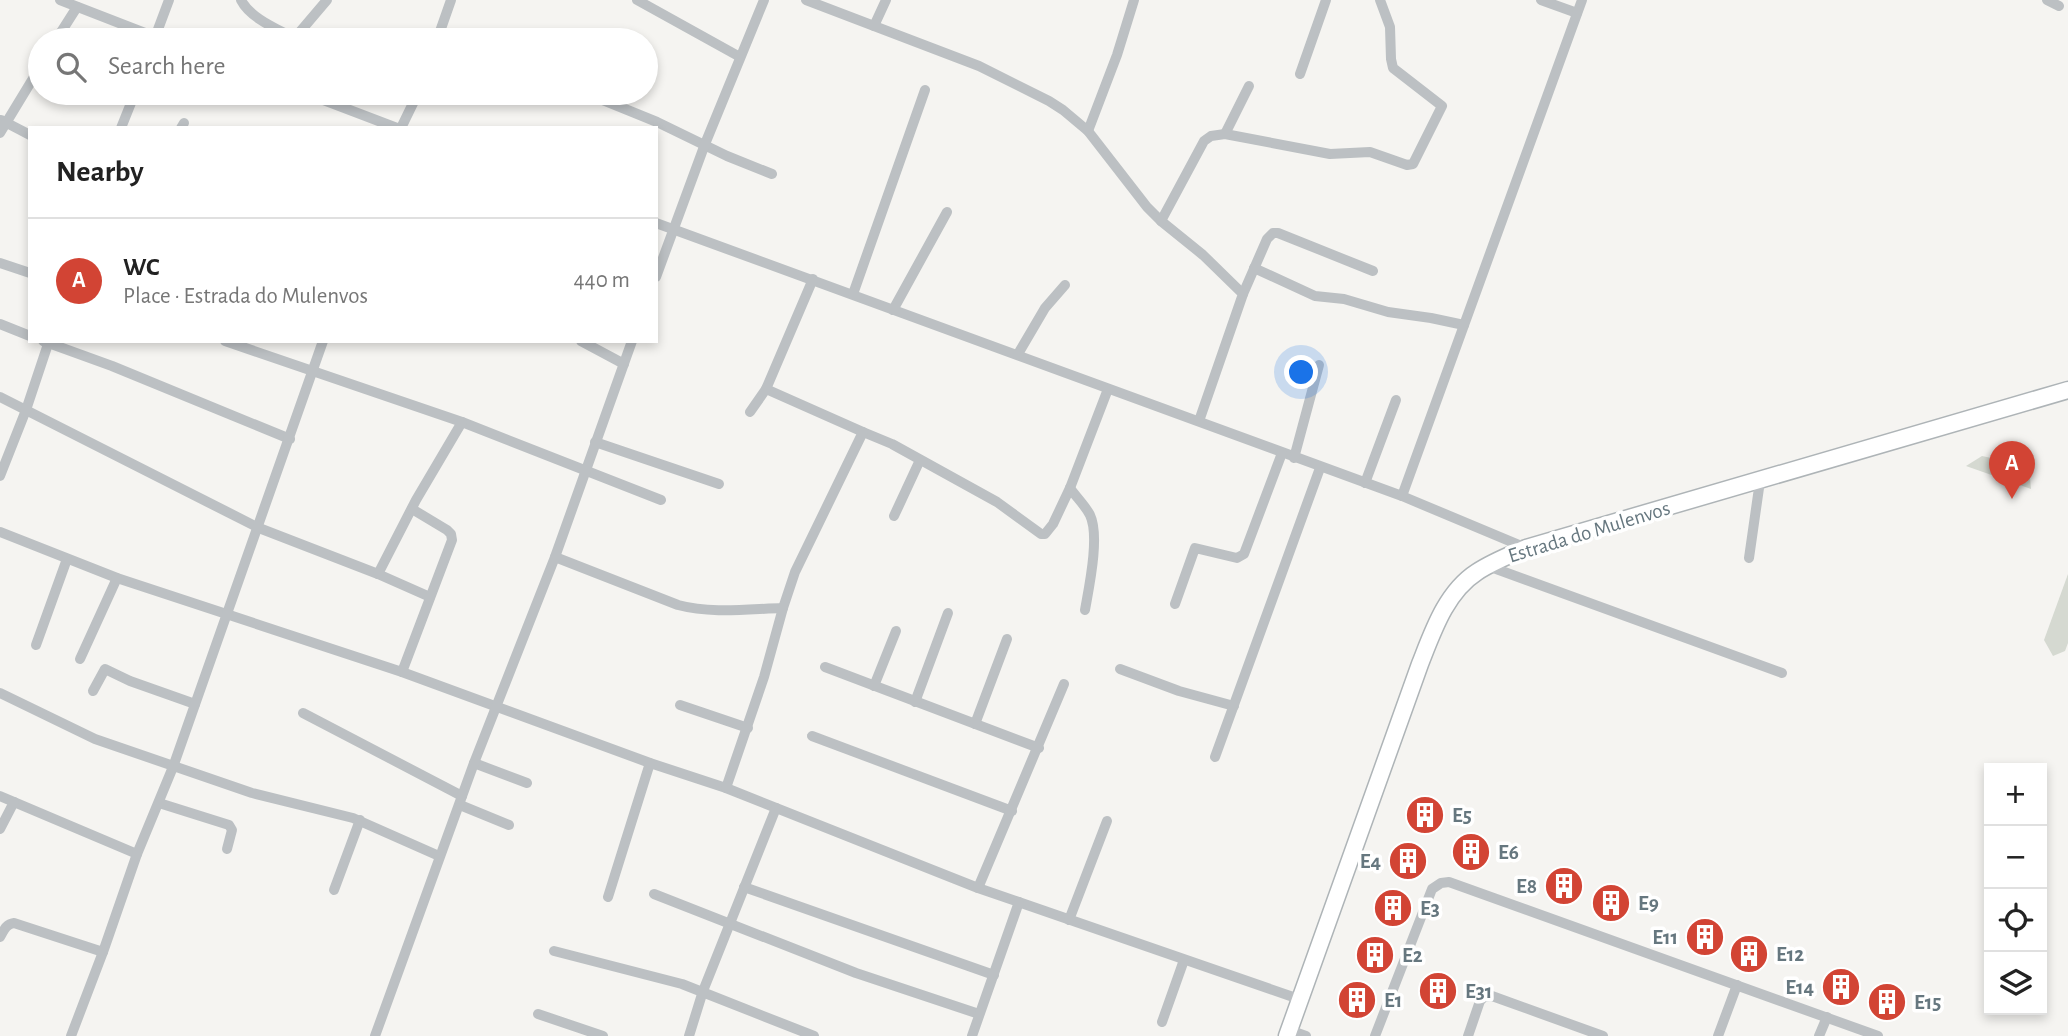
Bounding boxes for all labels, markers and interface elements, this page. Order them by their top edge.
search box [28,28,658,105]
icon: search [52,48,90,86]
text: Search here [108,53,226,79]
text: Nearby [56,157,144,187]
text: WC [123,254,159,280]
text: A [72,269,86,292]
text: 440 m [574,269,630,292]
text: Place · Estrada do Mulenvos [123,285,368,308]
your location [1284,355,1318,389]
pin: A [1989,441,2035,499]
street label: Estrada do Mulenvos [1505,497,1673,567]
map controls [1984,763,2047,1015]
button: + [1984,763,2047,826]
building icon: E5 [1404,794,1446,836]
place label: E5 [1452,805,1472,826]
button: − [1984,826,2047,889]
building icon: E6 [1450,831,1492,873]
building icon: E4 [1387,840,1429,882]
place label: E6 [1498,842,1519,863]
place label: E4 [1360,851,1381,872]
building icon: E8 [1543,865,1585,907]
place label: E8 [1516,876,1537,897]
building icon: E9 [1590,882,1632,924]
building icon: E3 [1372,887,1414,929]
button: locate [1984,889,2047,952]
place label: E9 [1638,893,1659,914]
place label: E3 [1420,898,1440,919]
building icon: E11 [1684,916,1726,958]
place label: E11 [1652,927,1678,948]
building icon: E12 [1728,933,1770,975]
building icon: E2 [1354,934,1396,976]
place label: E12 [1776,944,1804,965]
place label: E2 [1402,945,1423,966]
button: layers [1984,952,2047,1015]
building icon: E14 [1820,966,1862,1008]
building icon: E31 [1417,970,1459,1012]
place label: E14 [1785,977,1814,998]
building icon: E1 [1336,979,1378,1021]
place label: E31 [1465,981,1492,1002]
building icon: E15 [1866,981,1908,1023]
place label: E1 [1384,990,1402,1011]
place label: E15 [1914,992,1941,1013]

